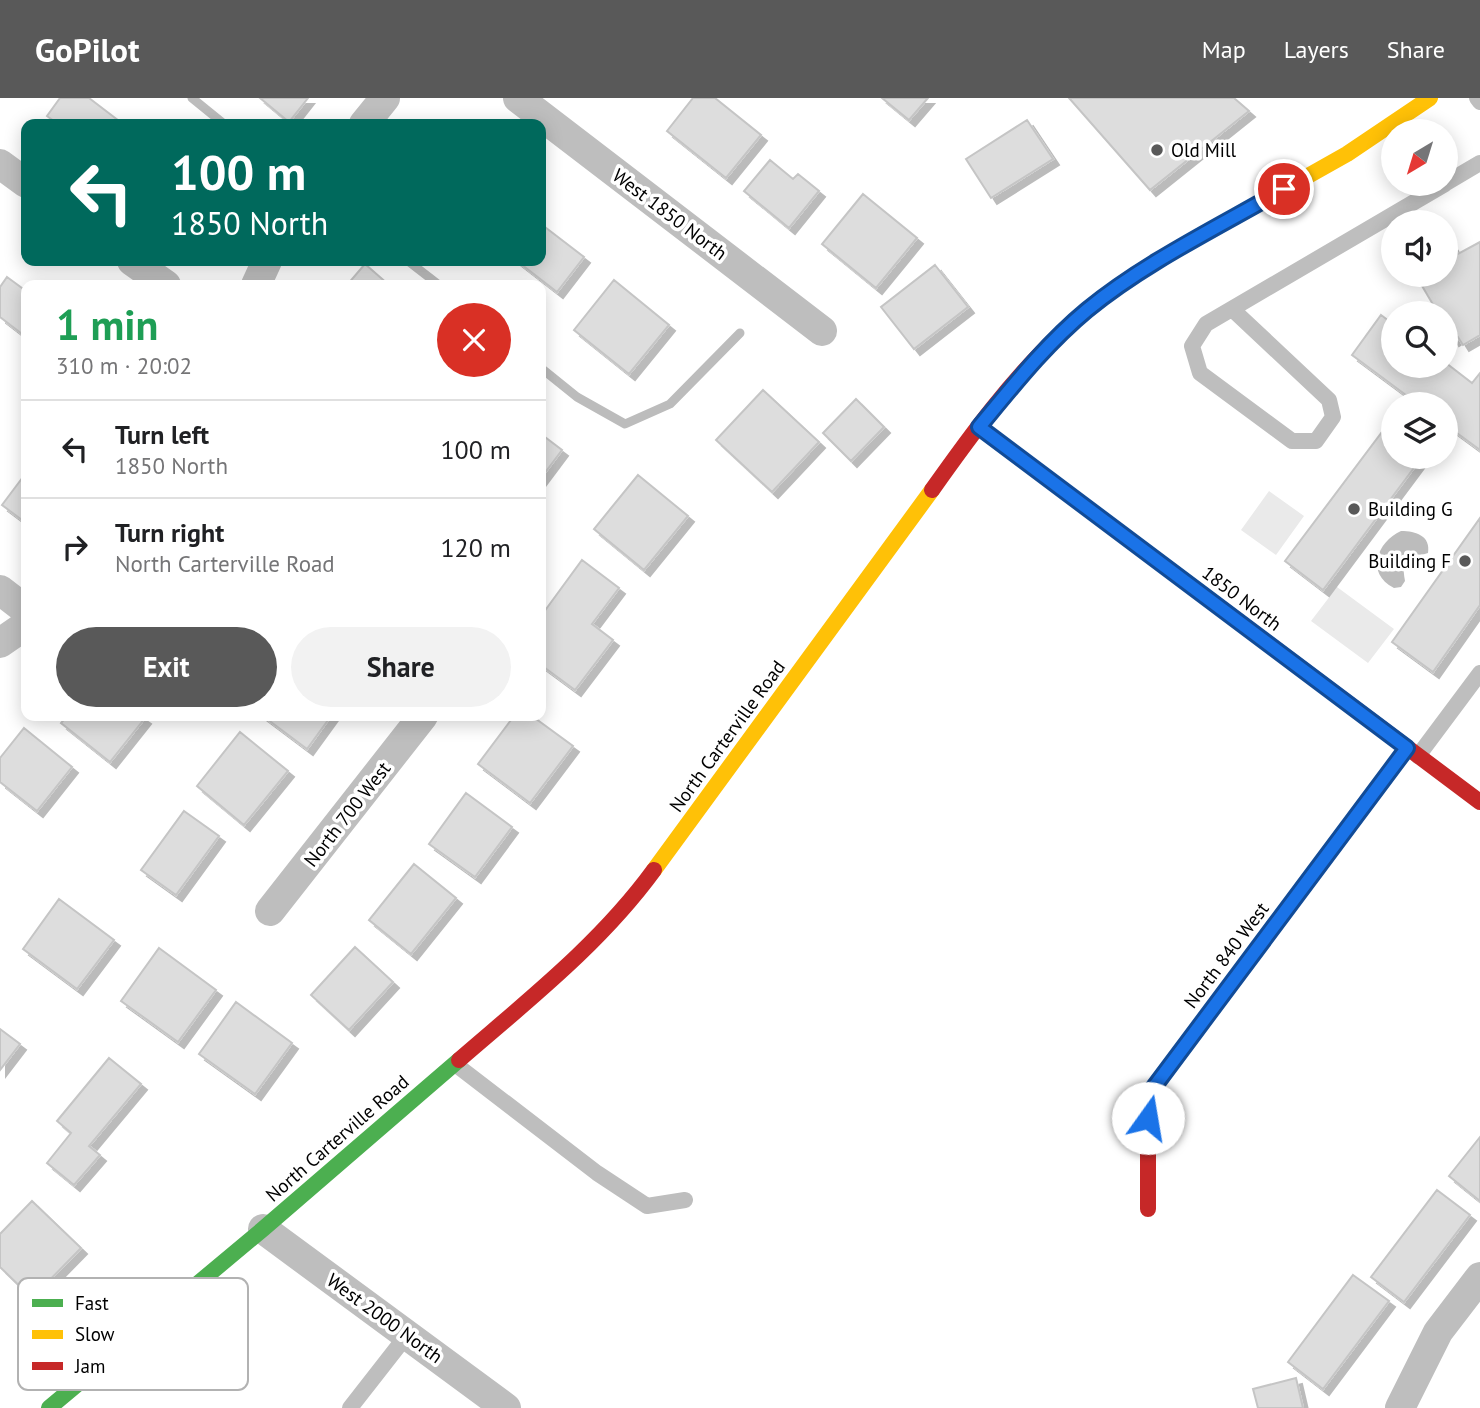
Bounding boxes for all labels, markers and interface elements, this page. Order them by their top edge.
text: GoPilot [35,28,140,71]
text: Map [1202,34,1246,65]
text: Layers [1284,34,1349,65]
text: Share [1387,34,1445,65]
north arrow [1381,119,1458,196]
map controls [1381,119,1458,469]
place label: Old Mill [1171,138,1237,162]
text: 100 m [171,140,306,204]
marker: Old Mill [1149,142,1165,158]
icon: left [56,147,147,238]
pin [1254,159,1314,219]
street label: West 1850 North [608,163,732,265]
icon: arrive [1265,170,1303,208]
text: 1850 North [171,202,328,244]
button: sound [1381,210,1458,287]
text: 1 min [56,297,158,352]
button: search [1381,301,1458,378]
button: close [437,303,511,377]
text: 310 m · 20:02 [56,351,192,380]
button: layers [1381,392,1458,469]
text: Turn left [115,418,209,451]
icon: left [56,430,94,468]
text: 100 m [440,433,511,466]
text: 1850 North [115,451,228,480]
place label: Building G [1368,497,1453,521]
marker: Building G [1346,501,1362,517]
text: Turn right [115,516,224,549]
icon: right [56,528,94,566]
text: 120 m [440,531,511,564]
text: North Carterville Road [115,549,335,578]
place label: Building F [1368,549,1451,573]
marker: Building F [1457,553,1473,569]
street label: 1850 North [1198,560,1286,636]
button: Exit [56,627,277,707]
button: Share [291,627,511,707]
street label: North Carterville Road [664,656,790,816]
street label: North 700 West [299,756,396,871]
street label: North 840 West [1178,897,1274,1013]
street label: North Carterville Road [261,1069,413,1207]
position arrow [1111,1081,1185,1155]
street label: West 2000 North [322,1268,448,1368]
legend [18,1278,248,1390]
text: Fast [75,1291,109,1315]
text: Slow [75,1322,115,1346]
text: Jam [74,1354,105,1378]

